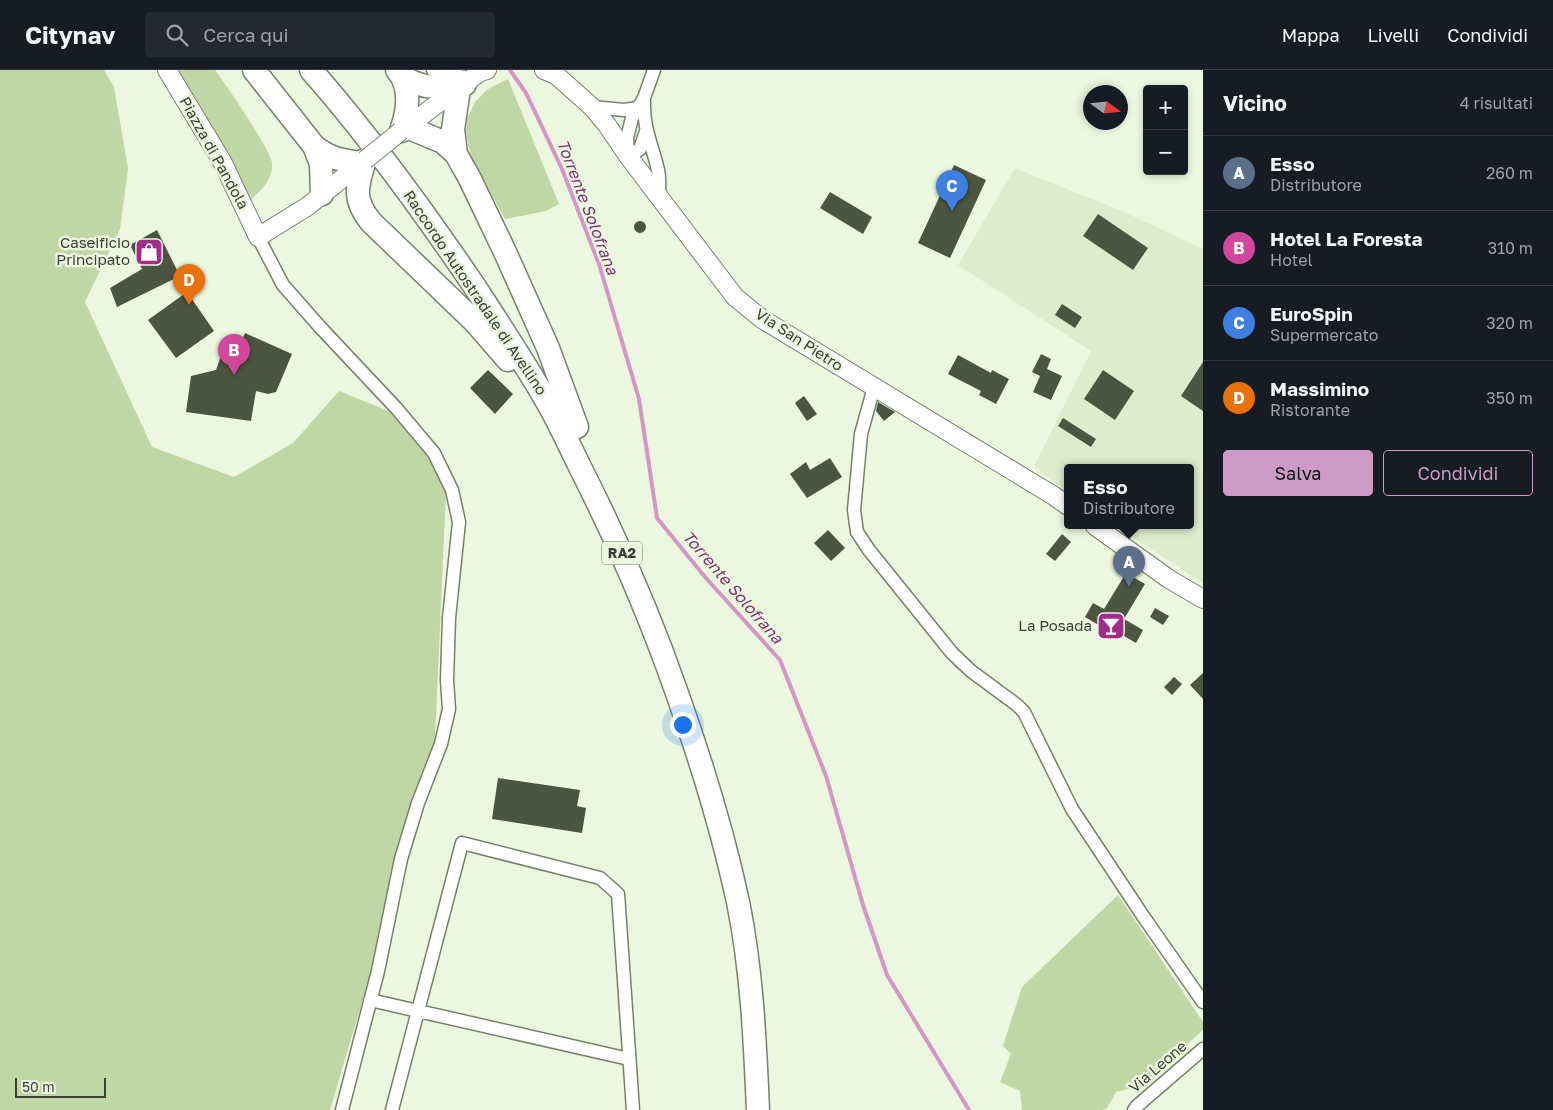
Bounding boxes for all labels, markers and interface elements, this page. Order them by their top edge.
search box [145,12,495,57]
text: Citynav [25,20,115,49]
icon: search [163,21,191,49]
text: Cerca qui [203,23,289,46]
text: Mappa [1282,24,1340,46]
text: Livelli [1368,24,1419,46]
text: Condividi [1447,24,1528,46]
north arrow [1083,85,1128,130]
map controls [1143,85,1188,175]
button: + [1143,85,1188,130]
text: Vicino [1223,90,1287,116]
street label: Piazza di Pandola [176,93,253,212]
text: 4 risultati [1460,93,1533,113]
button: − [1143,130,1188,175]
water label: Torrente Solofrana [553,137,623,278]
text: Esso [1270,152,1315,175]
text: A [1233,163,1245,183]
text: 260 m [1486,163,1533,183]
pin: C [936,170,968,211]
text: Distributore [1270,175,1362,195]
street label: Raccordo Autostradale di Avellino [400,187,551,398]
text: Hotel La Foresta [1270,227,1422,250]
place label: Caseificio Principato [56,233,130,268]
shop icon: Caseificio Principato [134,237,164,267]
text: B [1233,238,1245,258]
text: 310 m [1488,238,1533,258]
text: Hotel [1270,250,1313,270]
pin: D [173,264,205,305]
text: EuroSpin [1270,302,1353,325]
street label: Via San Pietro [752,304,847,374]
text: C [1233,313,1245,333]
text: 320 m [1486,313,1533,333]
text: Supermercato [1270,325,1378,345]
pin: B [218,334,250,375]
text: Massimino [1270,377,1369,400]
text: D [1233,388,1245,408]
text: 350 m [1486,388,1533,408]
text: Ristorante [1270,400,1350,420]
button: Salva [1223,450,1373,496]
button: Condividi [1383,450,1533,496]
popup [1064,464,1194,529]
text: Esso [1083,475,1128,498]
text: Distributore [1083,498,1175,518]
water label: Torrente Solofrana [679,526,788,648]
road number: RA2 [602,542,642,564]
pin: A [1113,546,1145,587]
bar icon: La Posada [1096,611,1126,641]
place label: La Posada [1018,616,1092,634]
your location [670,712,696,738]
street label: Via Leone [1125,1036,1190,1096]
scale bar [15,1075,106,1098]
text: 50 m [22,1078,55,1095]

